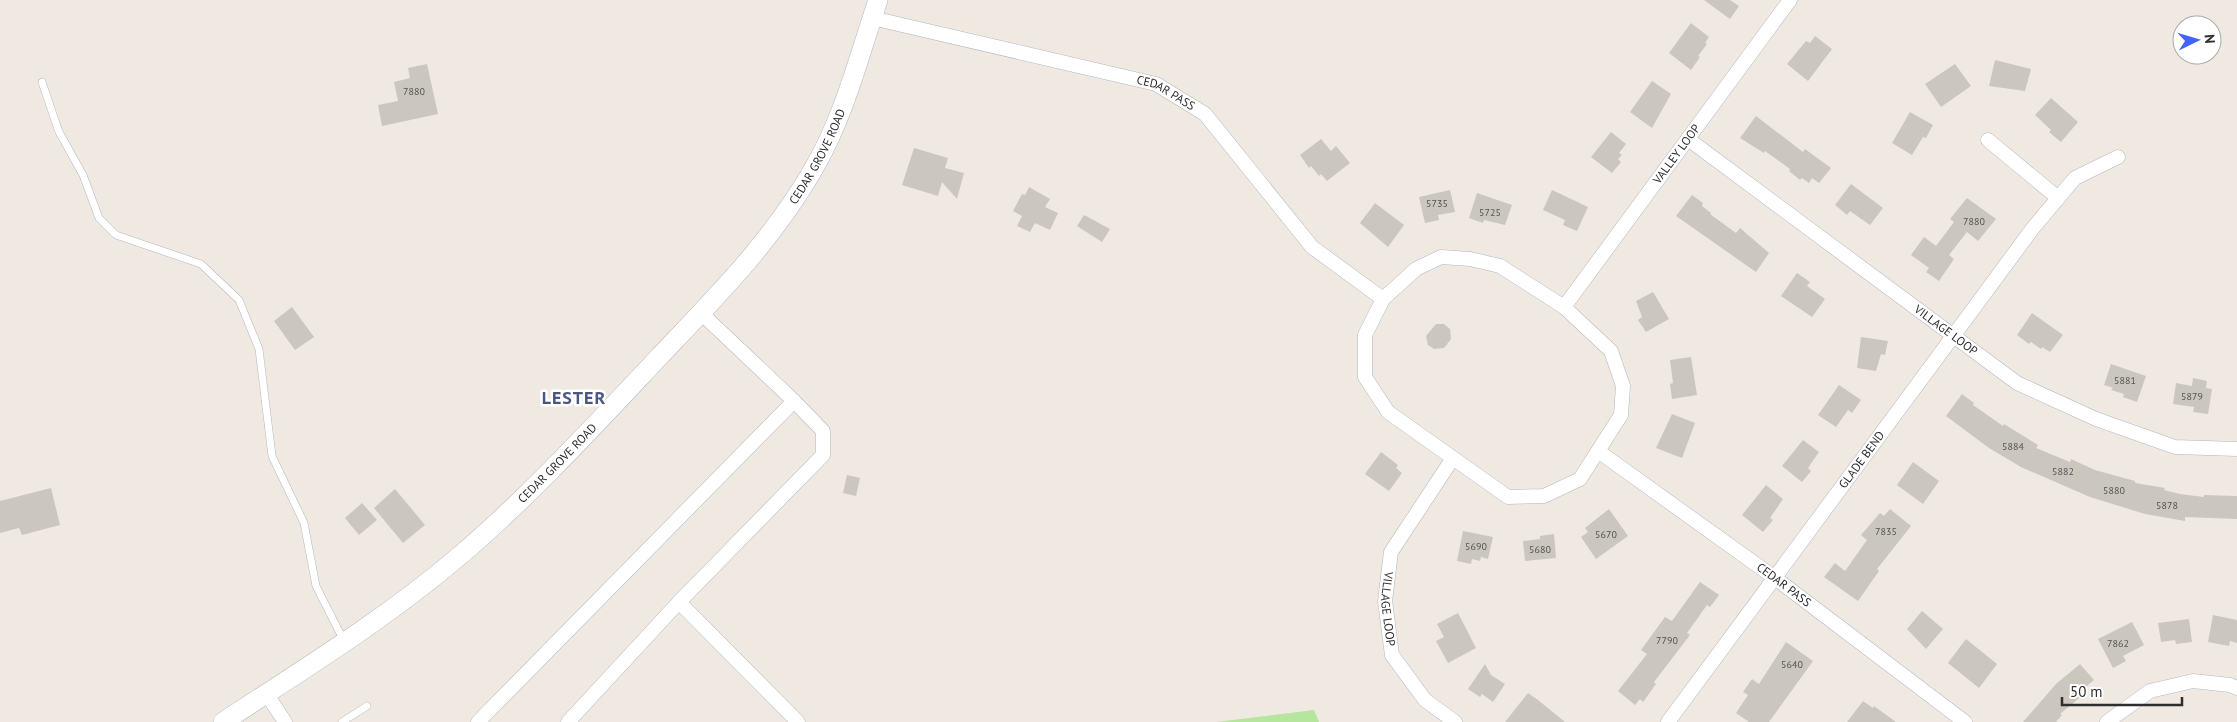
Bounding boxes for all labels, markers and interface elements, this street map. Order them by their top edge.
north arrow [2172,15,2222,65]
text: N [2201,33,2219,44]
street label: CEDAR PASS [1135,72,1198,113]
house number: 7880 [403,85,425,98]
street label: CEDAR GROVE ROAD [786,106,848,207]
street label: VALLEY LOOP [1649,121,1703,187]
house number: 5735 [1426,197,1448,210]
house number: 5725 [1479,206,1501,219]
house number: 7880 [1963,215,1985,228]
street label: VILLAGE LOOP [1911,301,1981,358]
house number: 5881 [2114,374,2136,387]
district label: LESTER [542,386,606,409]
house number: 5879 [2181,390,2203,403]
street label: CEDAR GROVE ROAD [514,420,600,506]
street label: GLADE BEND [1835,428,1888,491]
house number: 5884 [2002,440,2024,453]
house number: 5882 [2052,465,2074,478]
house number: 5880 [2103,484,2125,497]
house number: 5878 [2156,499,2178,512]
house number: 7835 [1875,525,1897,538]
house number: 5670 [1595,528,1617,541]
house number: 5690 [1465,540,1487,553]
house number: 5680 [1529,543,1551,556]
street label: CEDAR PASS [1754,559,1814,610]
street label: VILLAGE LOOP [1378,570,1399,647]
house number: 7790 [1656,634,1678,647]
house number: 7862 [2107,637,2129,650]
house number: 5640 [1781,658,1803,671]
scale bar [2062,674,2182,706]
text: 50 m [2070,682,2103,701]

